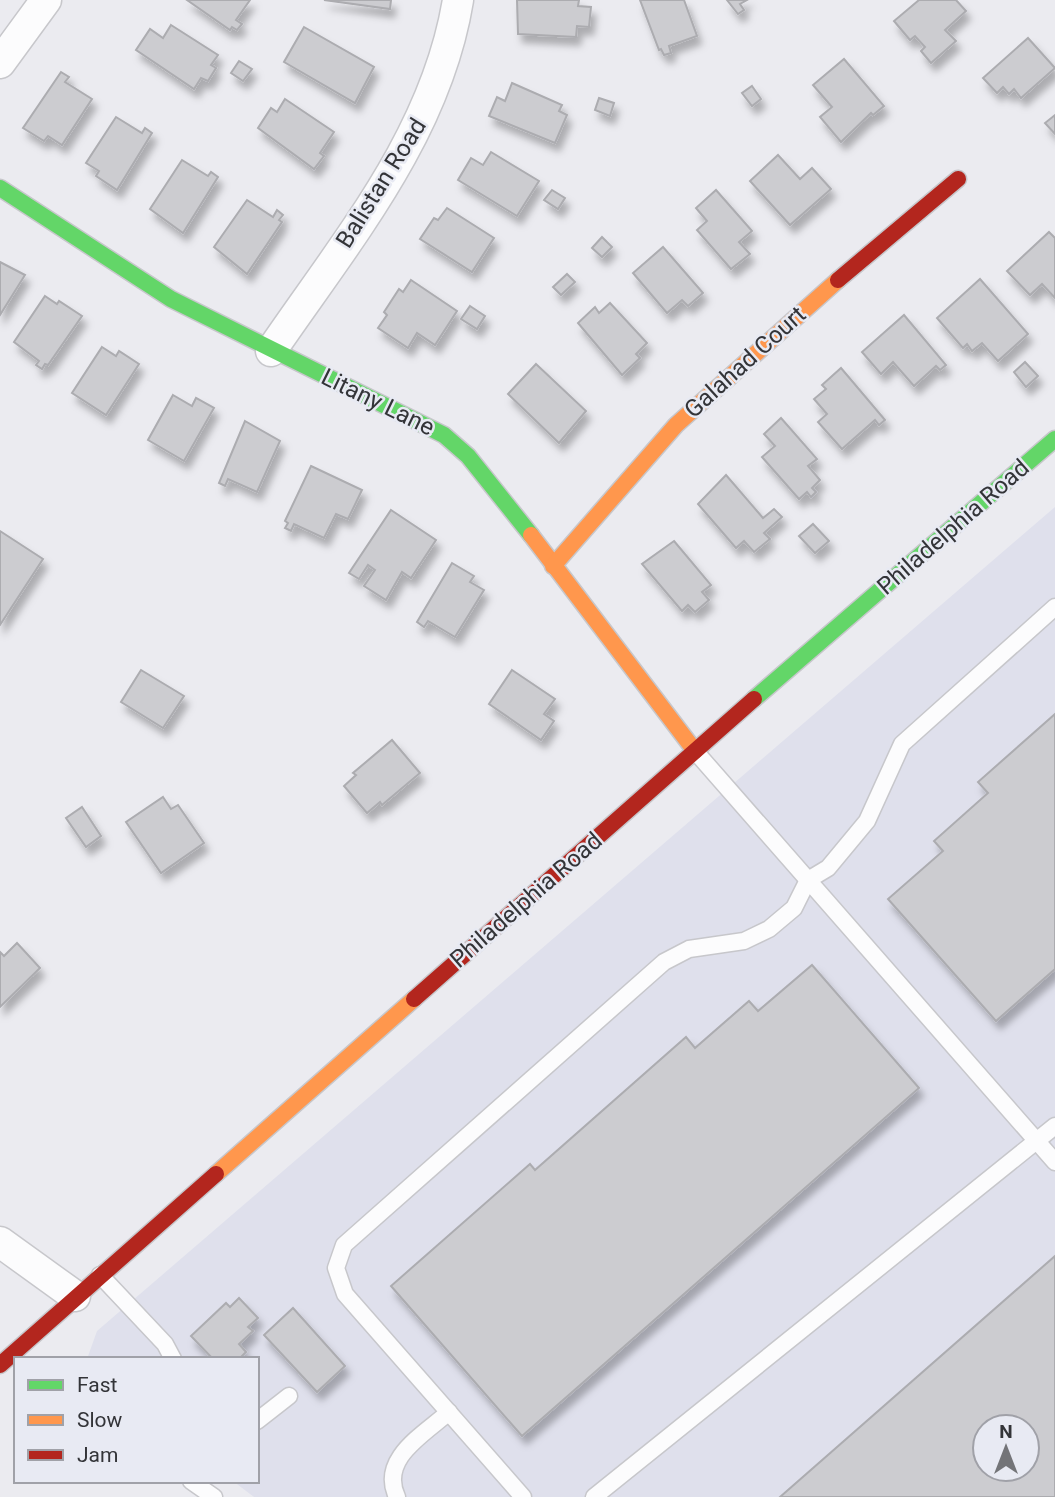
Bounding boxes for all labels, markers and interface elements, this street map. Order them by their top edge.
street label: Balistan Road [330,113,432,253]
street label: Galahad Court [679,300,811,424]
street label: Litany Lane [317,363,439,441]
street label: Philadelphia Road [871,454,1035,600]
street label: Philadelphia Road [444,827,608,973]
legend [14,1357,259,1483]
text: Fast [77,1373,118,1397]
text: Slow [77,1408,123,1432]
north arrow [971,1413,1041,1483]
text: N [999,1420,1013,1443]
text: Jam [77,1443,118,1467]

